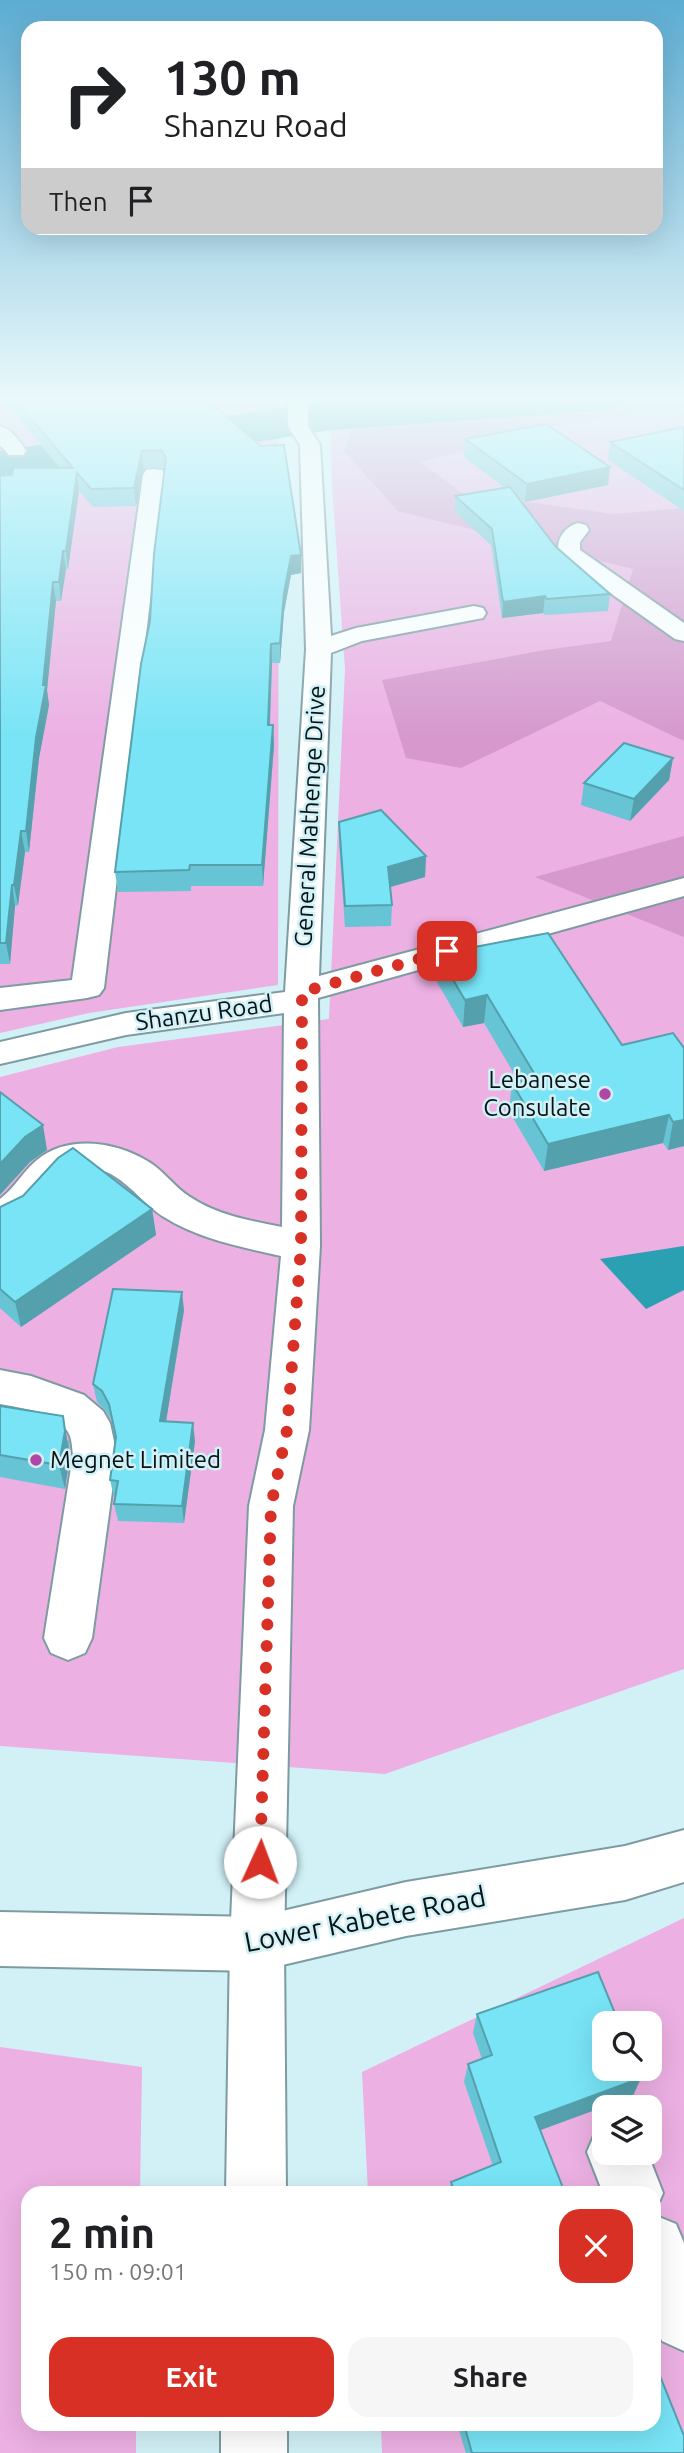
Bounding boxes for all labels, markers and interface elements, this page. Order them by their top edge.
icon: right [49,49,140,140]
text: 130 m [164,49,301,104]
text: Shanzu Road [164,107,348,143]
icon: arrive [122,182,160,220]
text: Then [49,187,108,216]
street label: General Mathenge Drive [289,685,330,947]
pin [417,921,477,981]
icon: arrive [428,932,466,970]
street label: Shanzu Road [134,990,274,1035]
place label: Lebanese Consulate [483,1066,591,1121]
marker: Lebanese Consulate [597,1086,613,1102]
place label: Megnet Limited [50,1446,221,1473]
marker: Megnet Limited [28,1452,44,1468]
position arrow [223,1825,297,1899]
street label: Lower Kabete Road [241,1880,488,1957]
map controls [592,2011,662,2165]
button: search [592,2011,662,2081]
button: layers [592,2095,662,2165]
text: 2 min [49,2209,155,2256]
button: close [559,2209,633,2283]
text: 150 m · 09:01 [49,2259,187,2284]
button: Exit [49,2337,334,2417]
button: Share [348,2337,633,2417]

